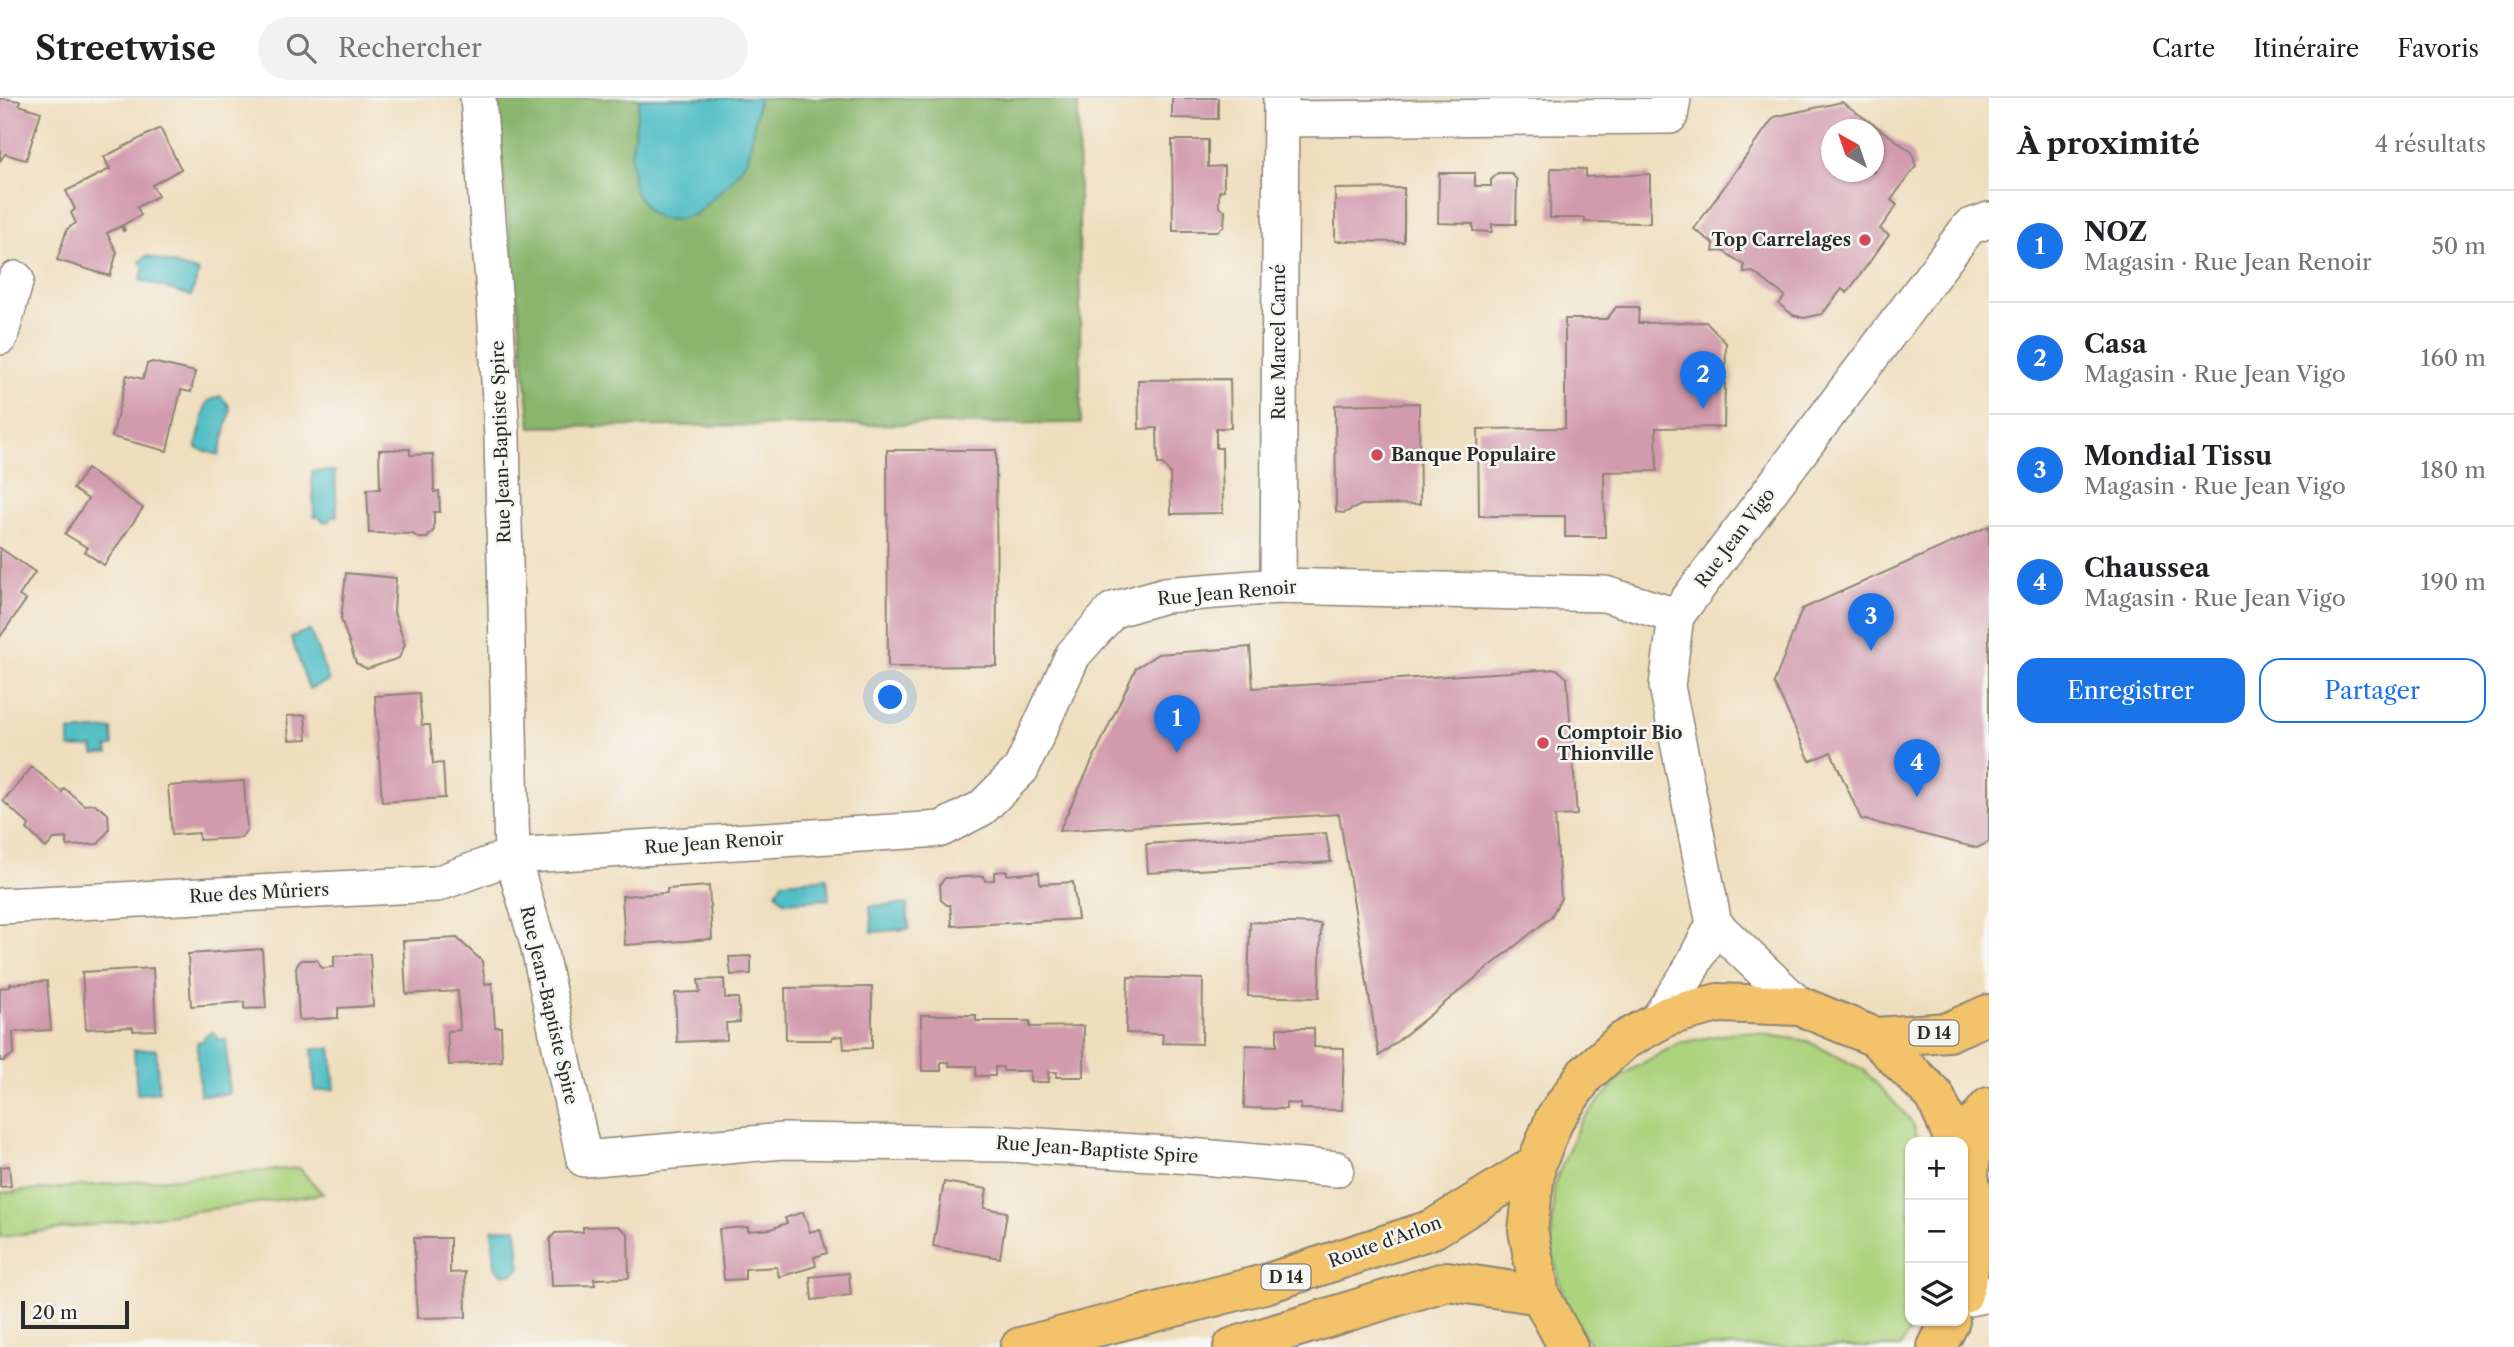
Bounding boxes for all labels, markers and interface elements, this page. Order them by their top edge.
search box [258,17,748,80]
text: Streetwise [35,28,216,69]
icon: search [282,29,320,67]
text: Rechercher [338,32,482,64]
text: Carte [2152,34,2215,63]
text: Itinéraire [2253,34,2359,63]
text: Favoris [2397,34,2479,63]
north arrow [1821,119,1884,182]
text: À proximité [2017,125,2200,162]
text: 4 résultats [2375,130,2486,158]
text: NOZ [2084,216,2147,248]
place label: Top Carrelages [1711,229,1851,251]
marker: Top Carrelages [1857,232,1873,248]
text: 1 [2035,232,2045,260]
text: 50 m [2431,232,2486,260]
text: Magasin · Rue Jean Renoir [2084,248,2372,276]
street label: Rue Marcel Carné [1268,264,1290,420]
text: Casa [2084,328,2147,360]
street label: Rue Jean-Baptiste Spire [486,340,516,544]
text: 2 [2033,344,2047,372]
text: 160 m [2421,344,2486,372]
pin: 2 [1680,351,1726,409]
text: Magasin · Rue Jean Vigo [2084,360,2346,388]
text: Mondial Tissu [2084,440,2272,472]
place label: Banque Populaire [1391,444,1556,466]
marker: Banque Populaire [1369,447,1385,463]
text: 3 [2034,456,2047,484]
text: 180 m [2421,456,2486,484]
text: Magasin · Rue Jean Vigo [2084,472,2346,500]
street label: Rue Jean Vigo [1690,484,1780,592]
text: Chaussea [2084,552,2210,584]
text: 4 [2033,568,2047,596]
text: 190 m [2421,568,2486,596]
street label: Rue Jean Renoir [1157,576,1298,610]
text: Magasin · Rue Jean Vigo [2084,584,2346,612]
pin: 3 [1848,593,1894,651]
button: Enregistrer [2017,658,2245,723]
button: Partager [2259,658,2486,723]
your location [873,680,907,714]
pin: 1 [1154,695,1200,753]
place label: Comptoir Bio Thionville [1557,722,1682,765]
marker: Comptoir Bio Thionville [1535,735,1551,751]
pin: 4 [1894,739,1940,797]
street label: Rue Jean Renoir [644,827,785,859]
street label: Rue des Mûriers [188,878,330,908]
street label: Rue Jean-Baptiste Spire [515,904,583,1106]
road number: D 14 [1910,1021,1958,1046]
street label: Rue Jean-Baptiste Spire [995,1132,1199,1168]
map controls [1905,1137,1968,1326]
button: + [1905,1137,1968,1200]
button: − [1905,1200,1968,1263]
street label: Route d'Arlon [1325,1211,1445,1273]
button: layers [1905,1263,1968,1326]
road number: D 14 [1262,1264,1310,1289]
scale bar [21,1298,130,1330]
text: 20 m [32,1301,78,1324]

